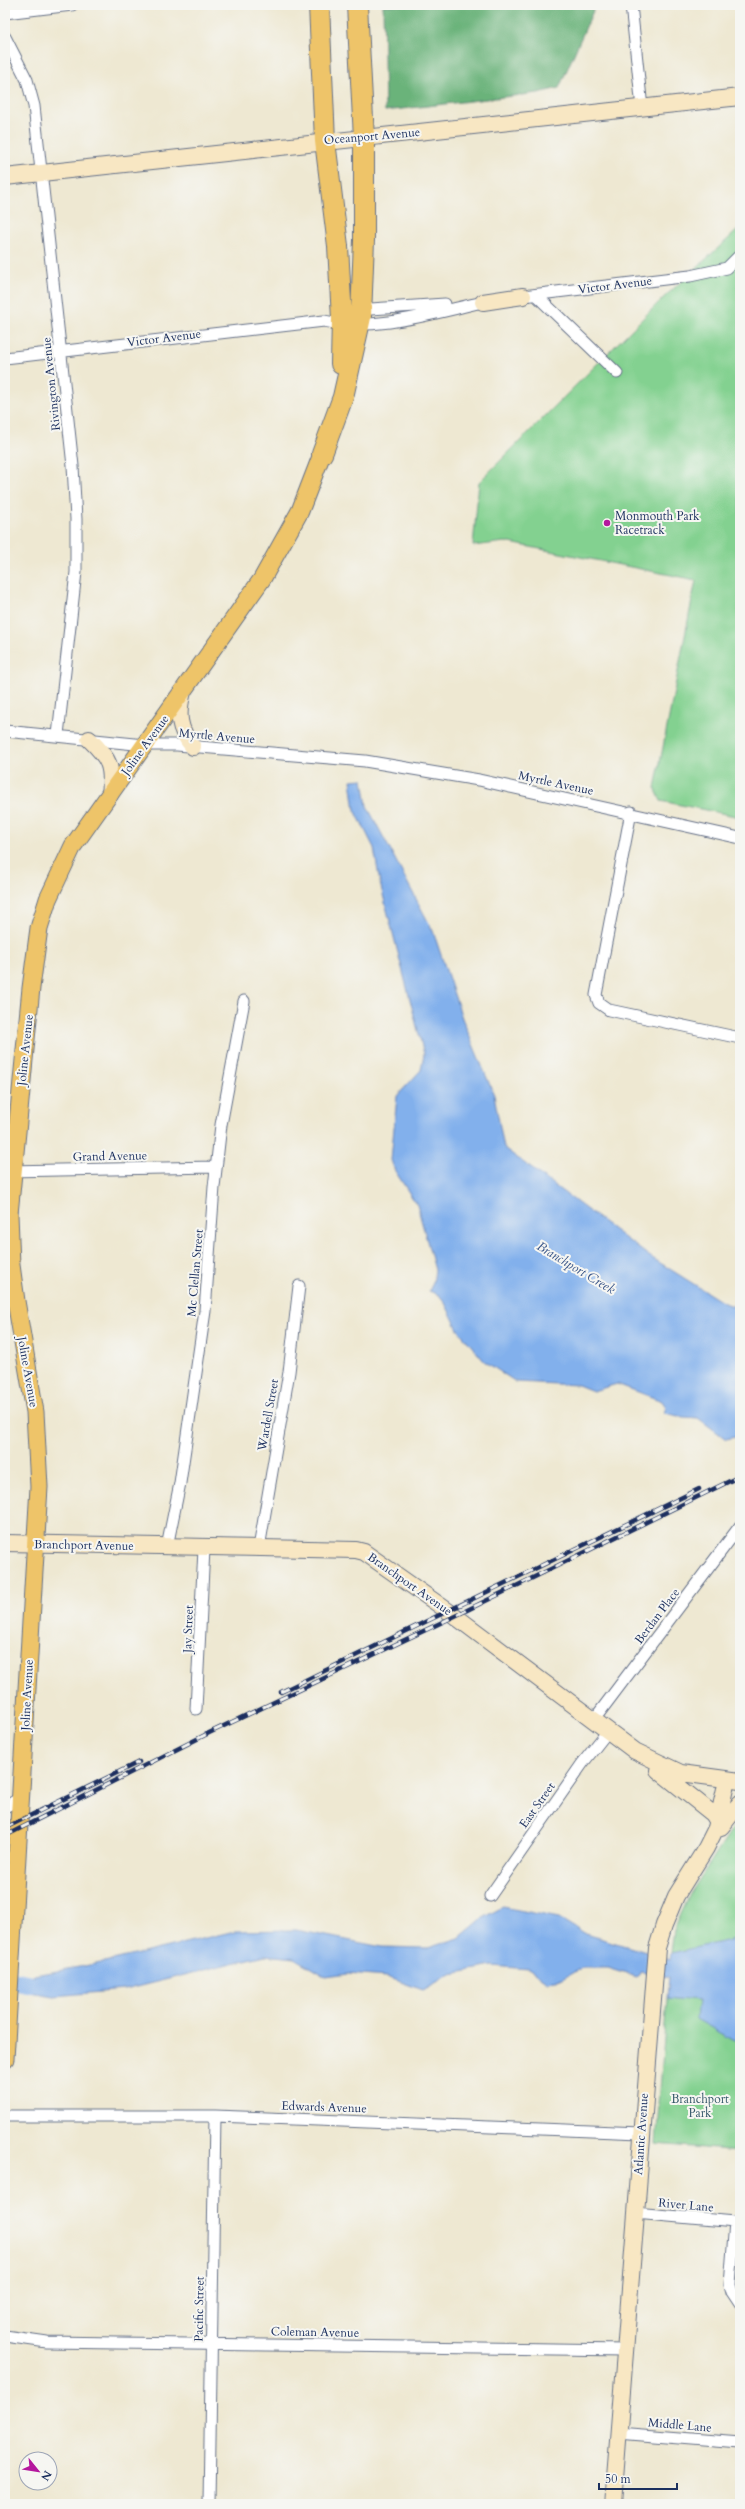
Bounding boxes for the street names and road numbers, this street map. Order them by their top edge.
street label: Oceanport Avenue [323,124,421,148]
street label: Victor Avenue [577,273,653,297]
street label: Victor Avenue [126,326,202,350]
street label: Rivington Avenue [38,336,64,432]
street label: Joline Avenue [116,711,172,780]
street label: Myrtle Avenue [178,725,256,747]
street label: Myrtle Avenue [517,767,595,799]
street label: Joline Avenue [13,1014,37,1088]
street label: Grand Avenue [73,1147,147,1165]
street label: Mc Clellan Street [183,1228,207,1317]
street label: Joline Avenue [14,1333,42,1409]
street label: Wardell Street [254,1378,282,1453]
street label: Branchport Avenue [34,1536,134,1554]
street label: Branchport Avenue [365,1549,455,1619]
street label: Berdan Place [631,1585,683,1647]
street label: Jay Street [179,1605,197,1655]
street label: Joline Avenue [17,1659,37,1733]
street label: East Street [515,1779,559,1831]
street label: Atlantic Avenue [630,2092,652,2176]
street label: Edwards Avenue [281,2098,367,2116]
street label: River Lane [658,2195,714,2215]
street label: Pacific Street [190,2276,208,2342]
street label: Coleman Avenue [271,2323,359,2341]
street label: Middle Lane [647,2414,713,2436]

